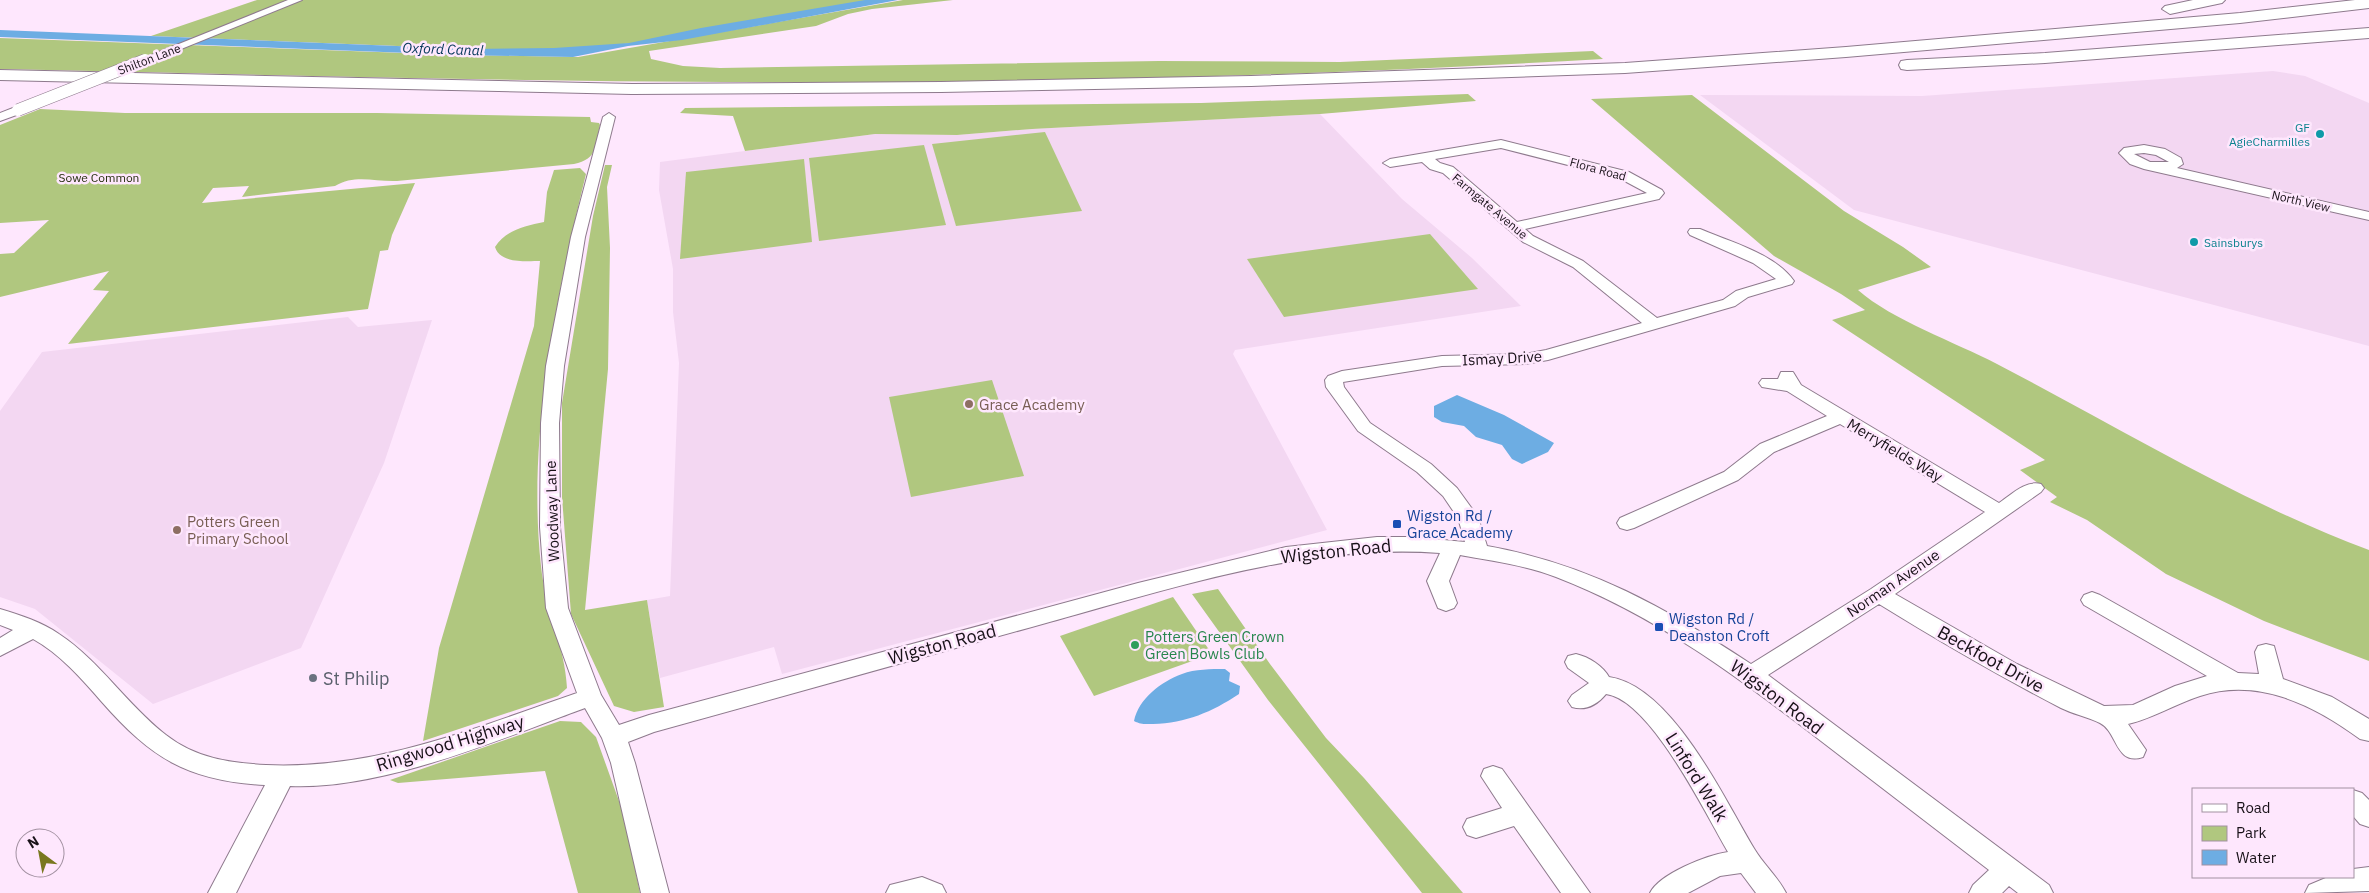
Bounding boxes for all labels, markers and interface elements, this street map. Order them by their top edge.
water label: Oxford Canal [402,39,484,59]
street label: Shilton Lane [115,40,183,78]
place label: GF AgieCharmilles [2229,120,2310,149]
marker: GF AgieCharmilles [2314,128,2326,140]
street label: Flora Road [1568,154,1628,184]
park label: Sowe Common [59,170,139,185]
street label: Farmgate Avenue [1449,170,1531,242]
street label: North View [2270,187,2332,215]
place label: Sainsburys [2204,235,2263,250]
marker: Sainsburys [2188,236,2200,248]
street label: Ismay Drive [1461,346,1543,370]
place label: Grace Academy [979,395,1085,414]
marker: Grace Academy [963,398,975,410]
street label: Merryfields Way [1844,414,1947,486]
street label: Woodway Lane [541,460,563,562]
place label: Wigston Rd / Grace Academy [1407,506,1513,542]
place label: Potters Green Primary School [187,512,289,548]
marker: Wigston Rd / Grace Academy [1391,518,1403,530]
marker: Potters Green Primary School [171,524,183,536]
street label: Wigston Road [1280,534,1392,568]
street label: Norman Avenue [1843,545,1943,621]
place label: Wigston Rd / Deanston Croft [1669,609,1770,645]
street label: Wigston Road [885,619,999,669]
street label: Beckfoot Drive [1934,620,2048,698]
marker: Wigston Rd / Deanston Croft [1653,621,1665,633]
place label: Potters Green Crown Green Bowls Club [1145,627,1285,663]
marker: Potters Green Crown Green Bowls Club [1129,639,1141,651]
street label: Wigston Road [1726,654,1828,740]
place label: St Philip [323,667,390,690]
marker: St Philip [307,672,319,684]
street label: Ringwood Highway [373,710,527,776]
street label: Linford Walk [1661,728,1734,826]
legend [2192,788,2354,878]
text: Road [2236,798,2271,817]
text: Park [2236,823,2266,842]
north arrow [15,828,65,878]
text: N [24,832,42,852]
text: Water [2236,848,2277,867]

